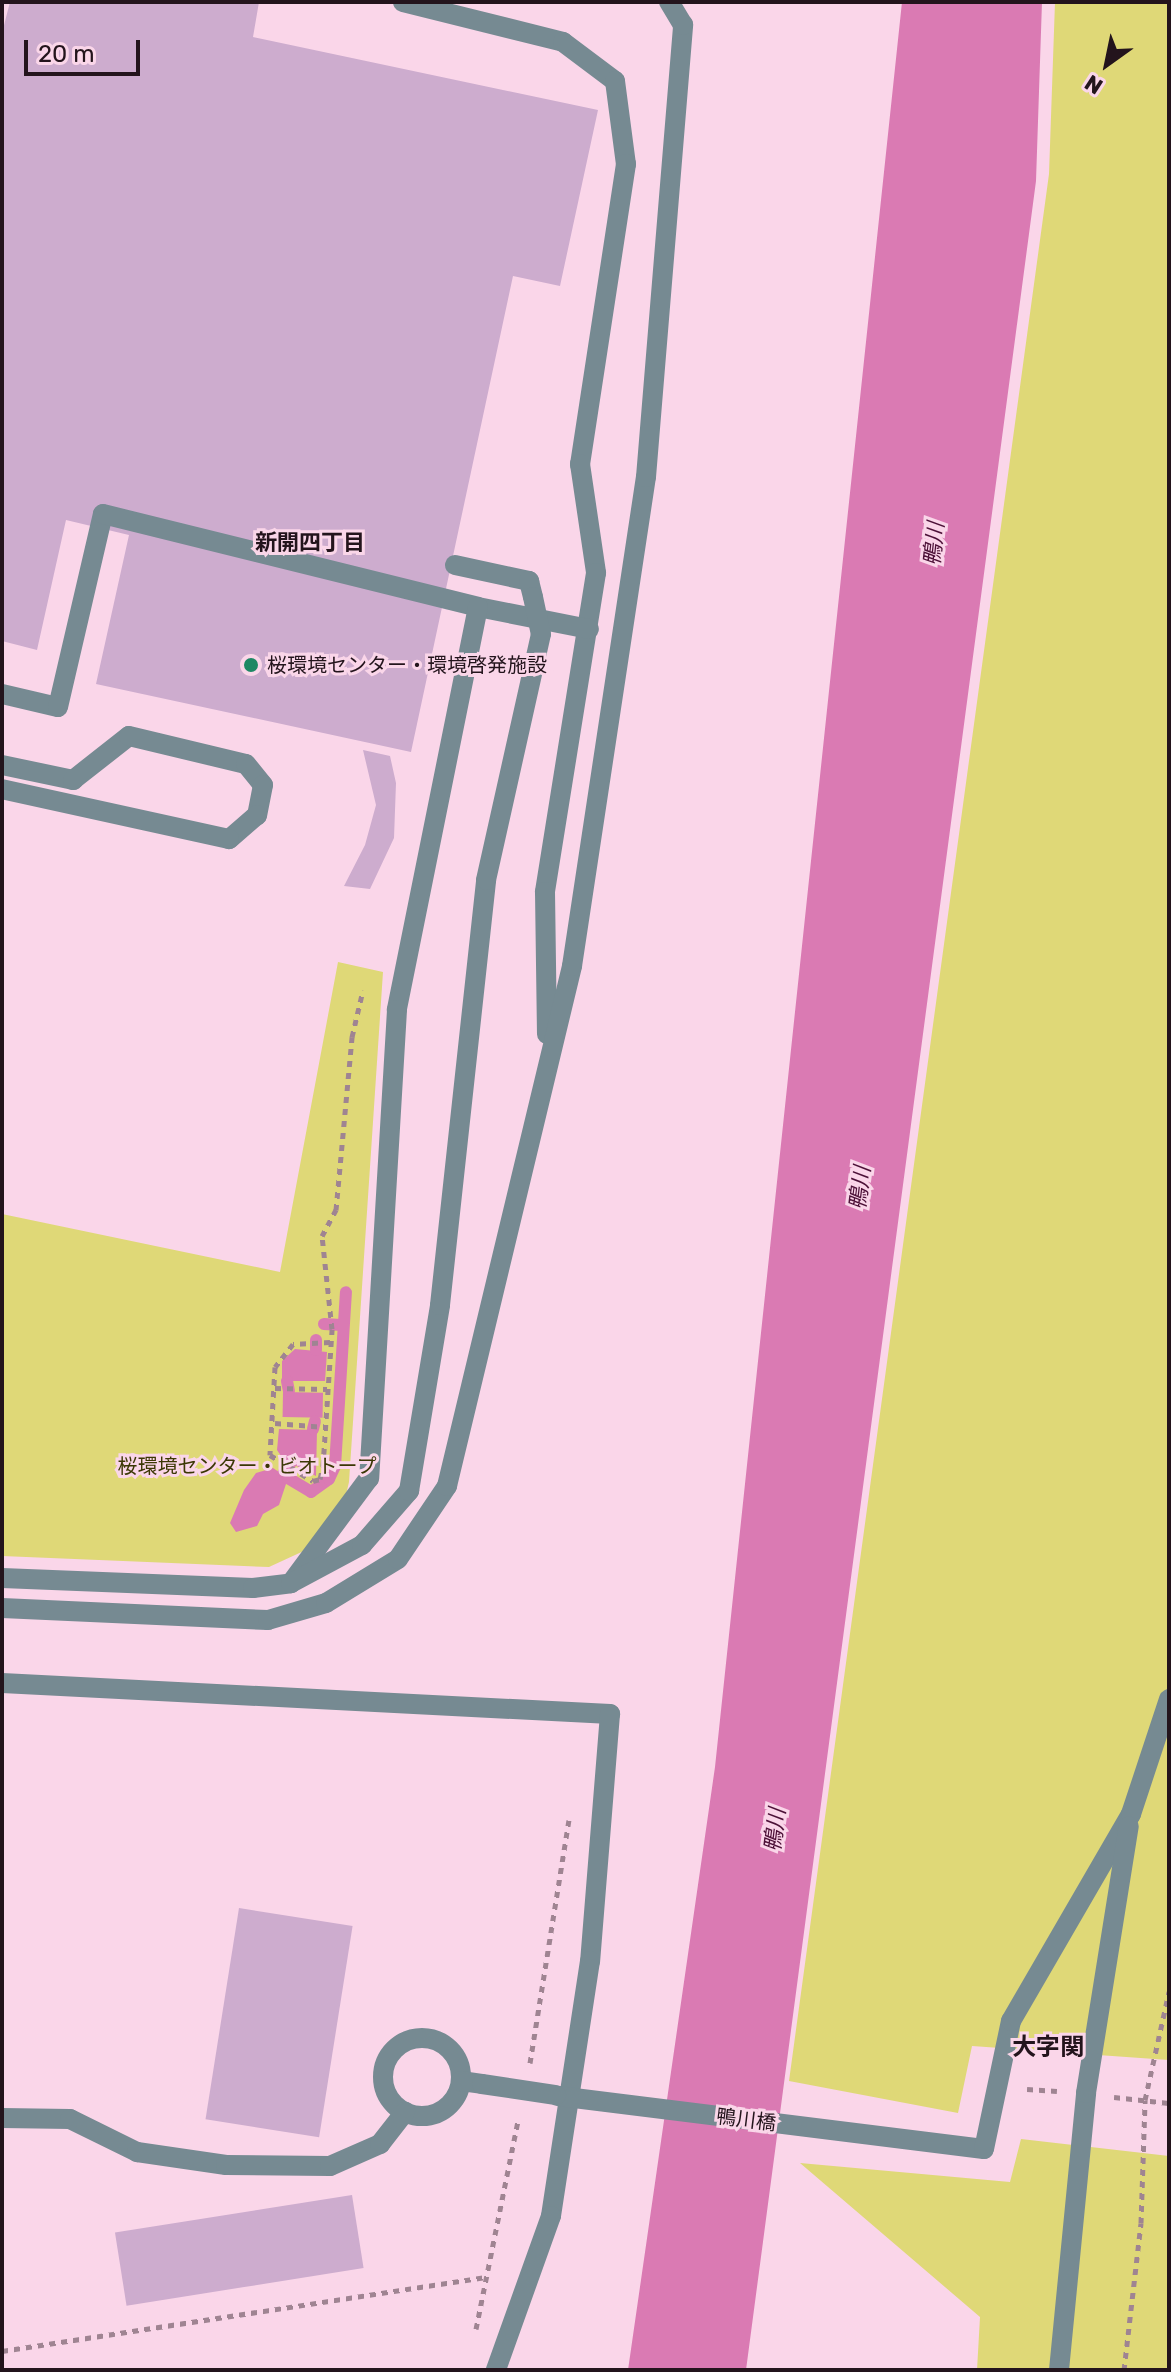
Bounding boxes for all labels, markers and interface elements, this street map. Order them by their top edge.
scale bar [28,24,144,74]
north arrow [1067,24,1147,104]
text: 20 m [38,40,95,68]
text: N [1080,69,1108,100]
water label: 鴨川 [919,521,949,567]
district label: 新開四丁目 [255,530,365,556]
place label: 桜環境センター・環境啓発施設 [267,653,547,677]
marker: 桜環境センター・環境啓発施設 [242,656,260,674]
water label: 鴨川 [844,1165,876,1211]
park label: 桜環境センター・ビオトープ [117,1454,377,1478]
water label: 鴨川 [759,1807,791,1853]
district label: 大字関 [1012,2034,1084,2062]
street label: 鴨川橋 [715,2104,777,2136]

